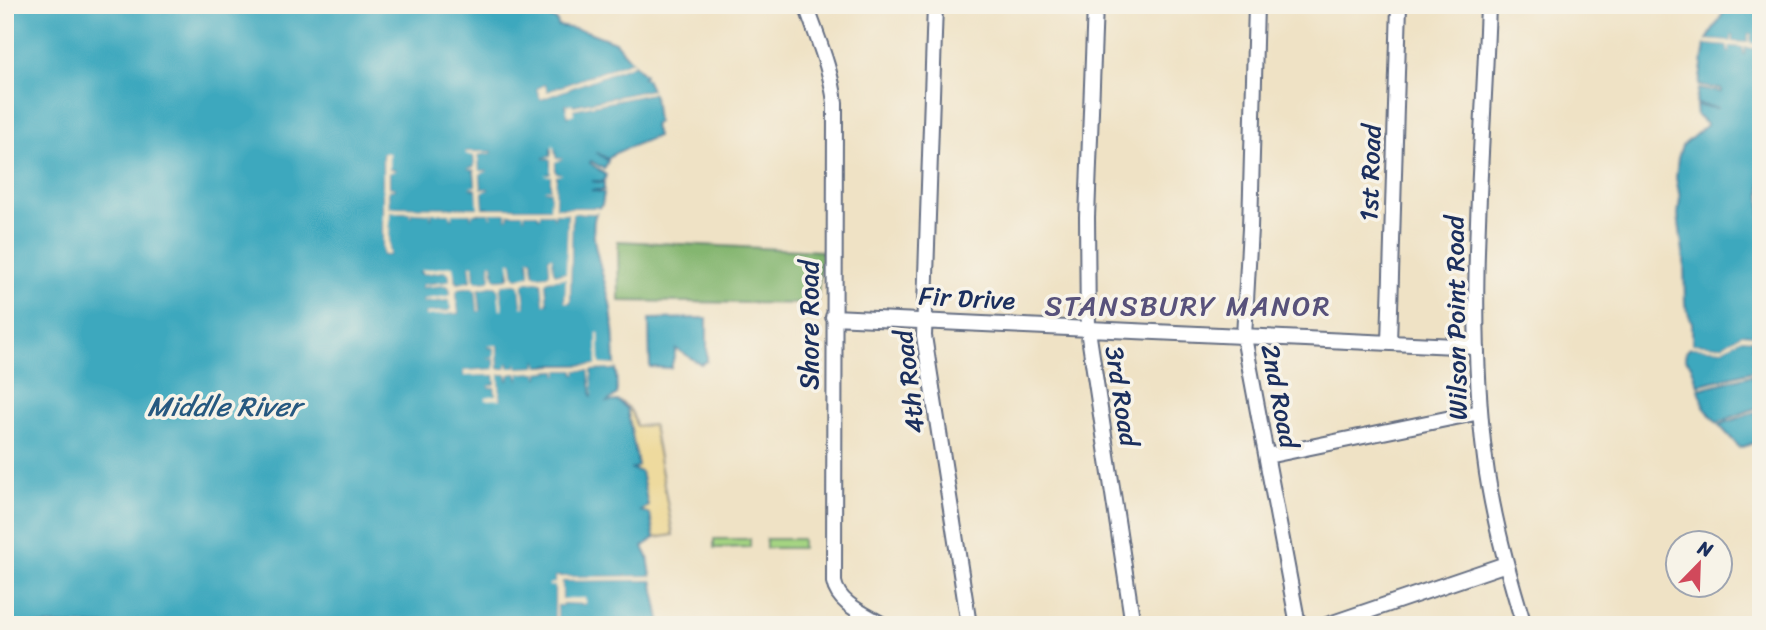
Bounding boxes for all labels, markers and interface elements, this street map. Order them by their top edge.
street label: 1st Road [1345,121,1395,222]
street label: Wilson Point Road [1431,213,1481,421]
street label: Shore Road [786,258,832,390]
street label: Fir Drive [917,272,1017,324]
district label: STANSBURY MANOR [1045,281,1331,330]
street label: 4th Road [880,325,938,436]
street label: 2nd Road [1247,340,1313,454]
street label: 3rd Road [1091,342,1153,452]
water label: Middle River [147,382,306,431]
north arrow [1664,528,1734,598]
text: N [1692,531,1719,567]

